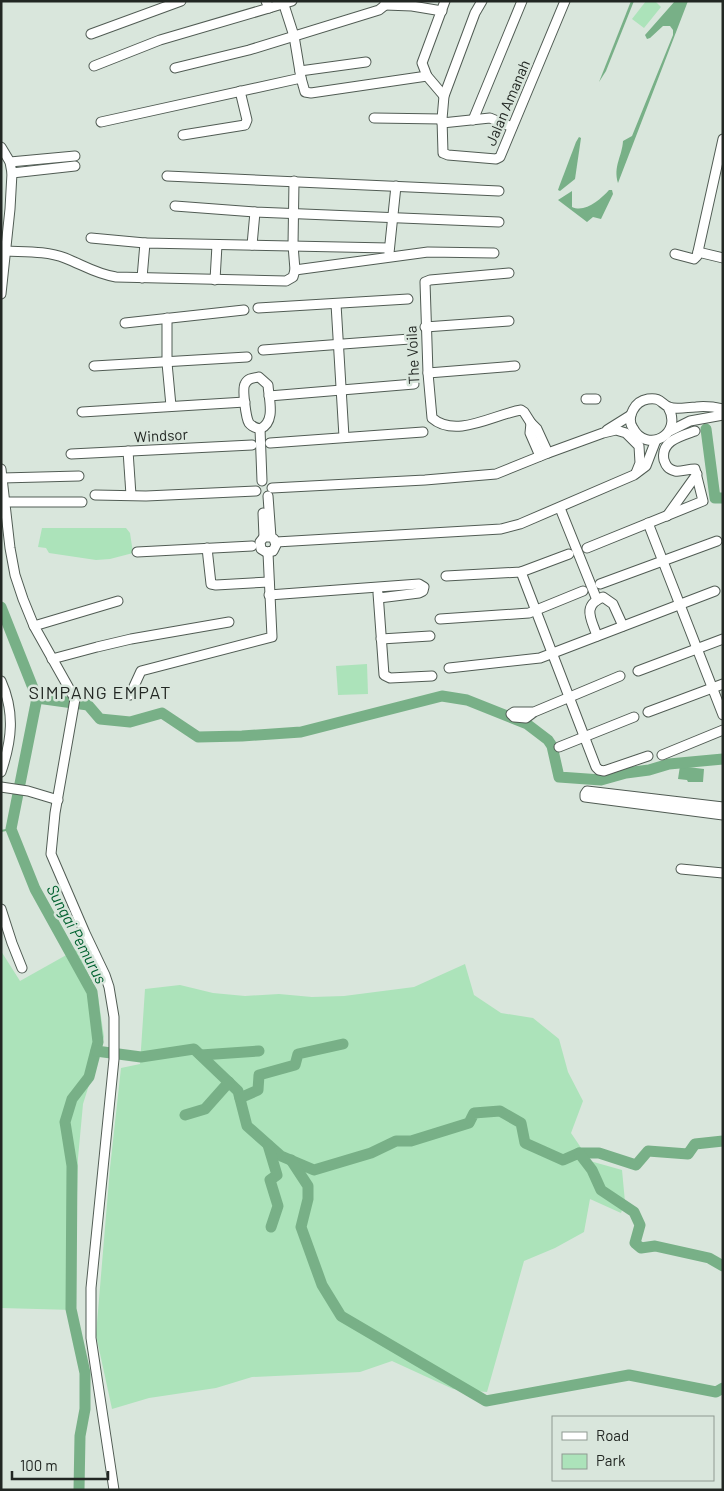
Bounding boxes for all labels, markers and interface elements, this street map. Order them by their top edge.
street label: Jalan Amanah [481,57,533,148]
street label: The Voila [401,325,423,385]
street label: Windsor [134,425,189,445]
district label: SIMPANG EMPAT [28,681,172,703]
water label: Sungai Pemurus [43,881,112,987]
legend [552,1416,714,1481]
text: Road [596,1426,629,1444]
scale bar [12,1448,109,1480]
text: Park [596,1451,626,1469]
text: 100 m [20,1456,58,1474]

